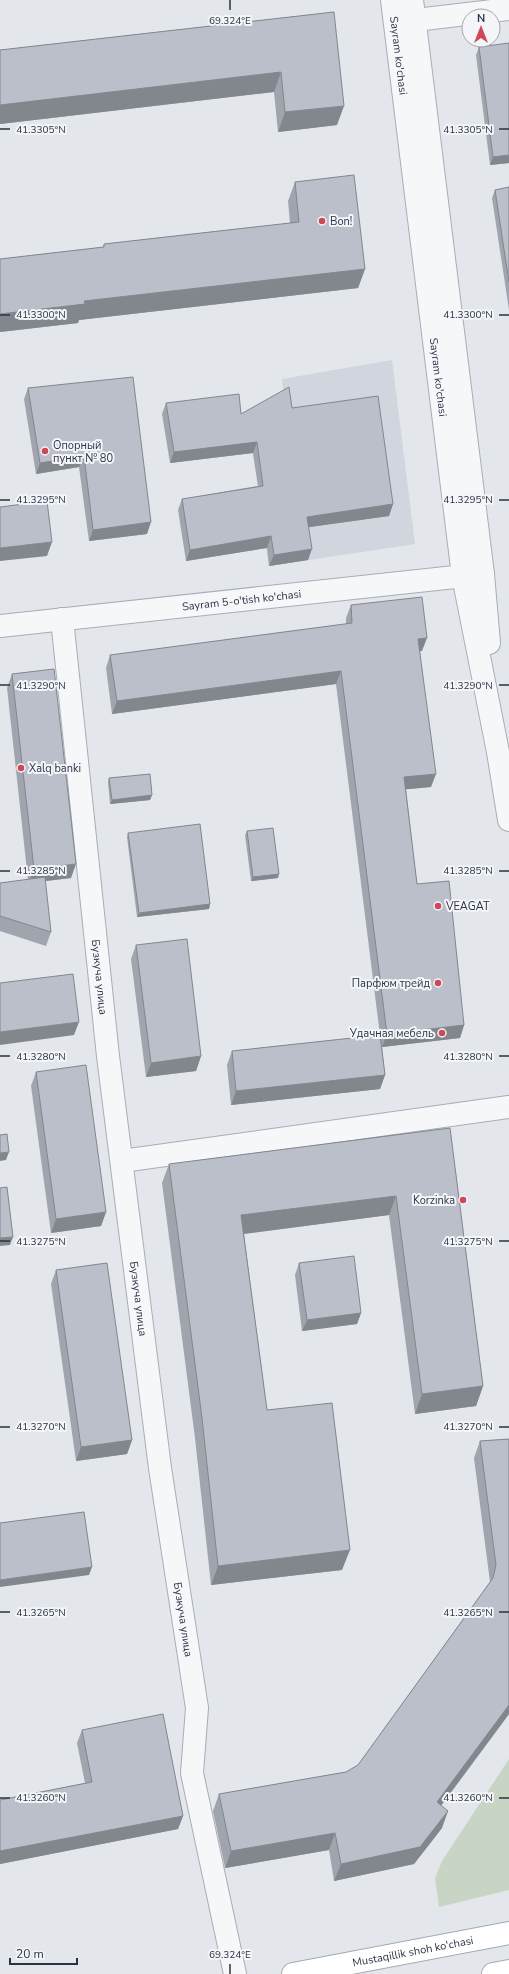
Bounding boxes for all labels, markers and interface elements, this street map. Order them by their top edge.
north arrow [461,8,501,48]
text: N [477,11,485,26]
text: 69.324°E [209,14,251,28]
street label: Sayram ko'chasi [386,15,411,96]
text: 41.3305°N [16,123,66,137]
text: 41.3305°N [443,123,493,137]
place label: Bon! [330,214,352,229]
marker: Bon! [317,216,327,226]
text: 41.3300°N [16,308,66,322]
text: 41.3300°N [443,308,493,322]
street label: Sayram ko'chasi [426,337,450,417]
place label: Опорный пункт № 80 [53,438,113,466]
marker: Опорный пункт № 80 [40,446,50,456]
text: 41.3295°N [16,493,66,507]
text: 41.3295°N [443,493,493,507]
street label: Sayram 5-o'tish ko'chasi [181,587,302,614]
text: 41.3290°N [16,679,66,693]
text: 41.3290°N [443,679,493,693]
place label: Xalq banki [29,761,81,776]
marker: Xalq banki [16,763,26,773]
text: 41.3285°N [16,864,66,878]
text: 41.3285°N [443,864,493,878]
place label: VEAGAT [445,899,490,914]
marker: VEAGAT [433,901,443,911]
street label: Бузкуча улица [88,939,111,1016]
place label: Парфюм трейд [352,976,430,991]
marker: Парфюм трейд [433,978,443,988]
place label: Удачная мебель [349,1026,434,1041]
marker: Удачная мебель [437,1028,447,1038]
text: 41.3280°N [16,1050,66,1064]
text: 41.3280°N [443,1050,493,1064]
place label: Korzinka [413,1193,455,1208]
marker: Korzinka [458,1195,468,1205]
text: 41.3275°N [16,1235,66,1249]
text: 41.3275°N [443,1235,493,1249]
street label: Бузкуча улица [126,1260,150,1337]
text: 41.3270°N [16,1420,66,1434]
text: 41.3270°N [443,1420,493,1434]
street label: Бузкуча улица [170,1581,196,1658]
text: 41.3265°N [16,1606,66,1620]
text: 41.3265°N [443,1606,493,1620]
text: 41.3260°N [16,1791,66,1805]
text: 41.3260°N [443,1791,493,1805]
street label: Mustaqillik shoh ko'chasi [351,1933,475,1971]
scale bar [10,1940,77,1966]
text: 20 m [16,1946,44,1962]
text: 69.324°E [209,1948,251,1962]

